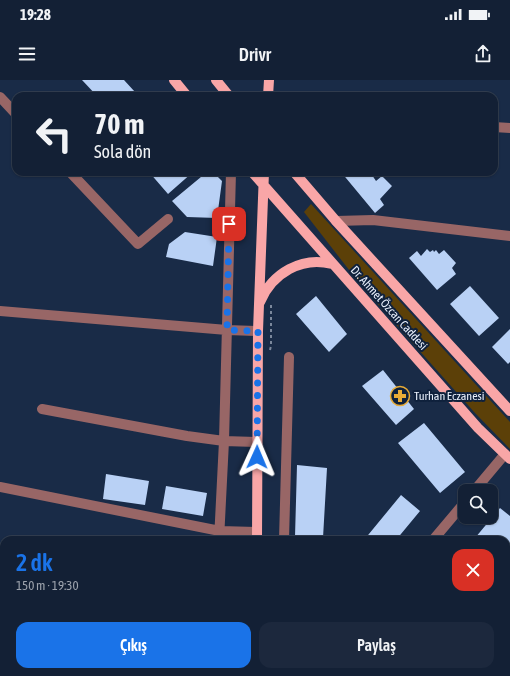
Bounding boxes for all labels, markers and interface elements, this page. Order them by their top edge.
text: 19:28 [20,6,51,23]
icon: menu [16,43,38,65]
icon: share [472,43,494,65]
text: Drivr [239,44,271,65]
icon: left [28,108,80,160]
text: 70 m [94,108,144,140]
text: Sola dön [94,141,151,162]
pin [212,207,246,241]
icon: arrive [218,213,240,235]
street label: Dr. Ahmet Özcan Caddesi [348,263,430,353]
pharmacy icon: Turhan Eczanesi [389,385,411,407]
place label: Turhan Eczanesi [414,389,485,403]
position arrow [236,436,278,478]
map controls [458,484,498,524]
button: search [458,484,498,524]
text: 2 dk [16,549,53,576]
button: close [452,549,494,591]
text: 150 m · 19:30 [16,578,79,593]
button: Çıkış [16,622,251,668]
button: Paylaş [259,622,494,668]

